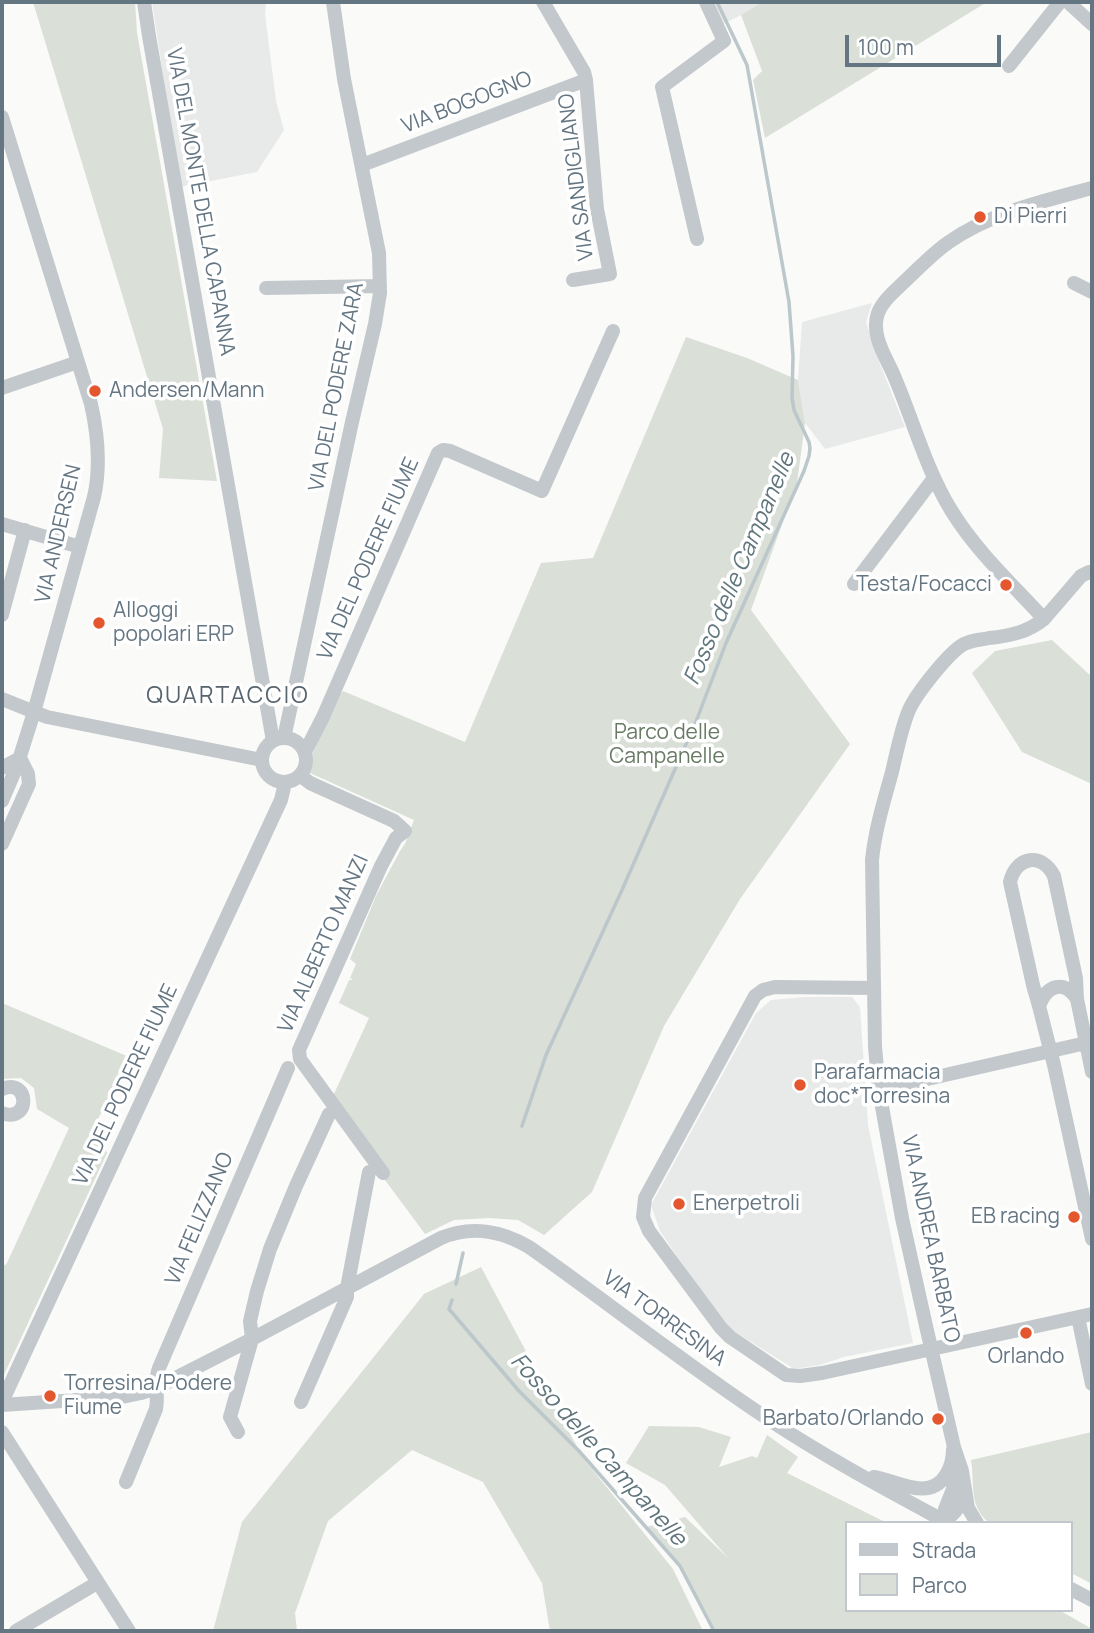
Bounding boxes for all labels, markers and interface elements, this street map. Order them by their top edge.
scale bar [849,21,1005,65]
text: 100 m [858,33,914,61]
street label: VIA DEL MONTE DELLA CAPANNA [161,46,239,358]
street label: VIA BOGOGNO [398,67,536,139]
street label: VIA SANDIGLIANO [554,92,600,262]
place label: Di Pierri [994,204,1067,230]
marker: Di Pierri [972,209,988,225]
street label: VIA DEL PODERE ZARA [304,280,370,494]
place label: Andersen/Mann [109,378,264,404]
marker: Andersen/Mann [87,383,103,399]
water label: Fosso delle Campanelle [679,449,801,689]
street label: VIA DEL PODERE FIUME [313,454,425,664]
street label: VIA ANDERSEN [31,462,87,606]
place label: Testa/Focacci [856,572,992,598]
marker: Testa/Focacci [998,577,1014,593]
place label: Alloggi popolari ERP [113,598,234,648]
marker: Alloggi popolari ERP [91,615,107,631]
district label: QUARTACCIO [148,683,308,711]
park label: Parco delle Campanelle [609,720,725,770]
street label: VIA ALBERTO MANZI [273,851,375,1037]
street label: VIA DEL PODERE FIUME [68,980,184,1190]
place label: Parafarmacia doc*Torresina [814,1060,950,1110]
marker: Parafarmacia doc*Torresina [792,1077,808,1093]
street label: VIA ANDREA BARBATO [896,1133,964,1345]
street label: VIA FELIZZANO [161,1149,239,1289]
place label: Enerpetroli [693,1191,800,1217]
marker: Enerpetroli [671,1196,687,1212]
place label: EB racing [971,1204,1060,1230]
marker: EB racing [1066,1209,1082,1225]
street label: VIA TORRESINA [597,1266,731,1372]
marker: Orlando [1018,1325,1034,1341]
place label: Orlando [988,1344,1064,1370]
water label: Fosso delle Campanelle [504,1348,692,1552]
place label: Torresina/Podere Fiume [64,1371,232,1421]
marker: Torresina/Podere Fiume [42,1388,58,1404]
place label: Barbato/Orlando [763,1406,924,1432]
marker: Barbato/Orlando [930,1411,946,1427]
legend [846,1521,1073,1612]
text: Strada [912,1536,976,1564]
text: Parco [912,1571,967,1599]

